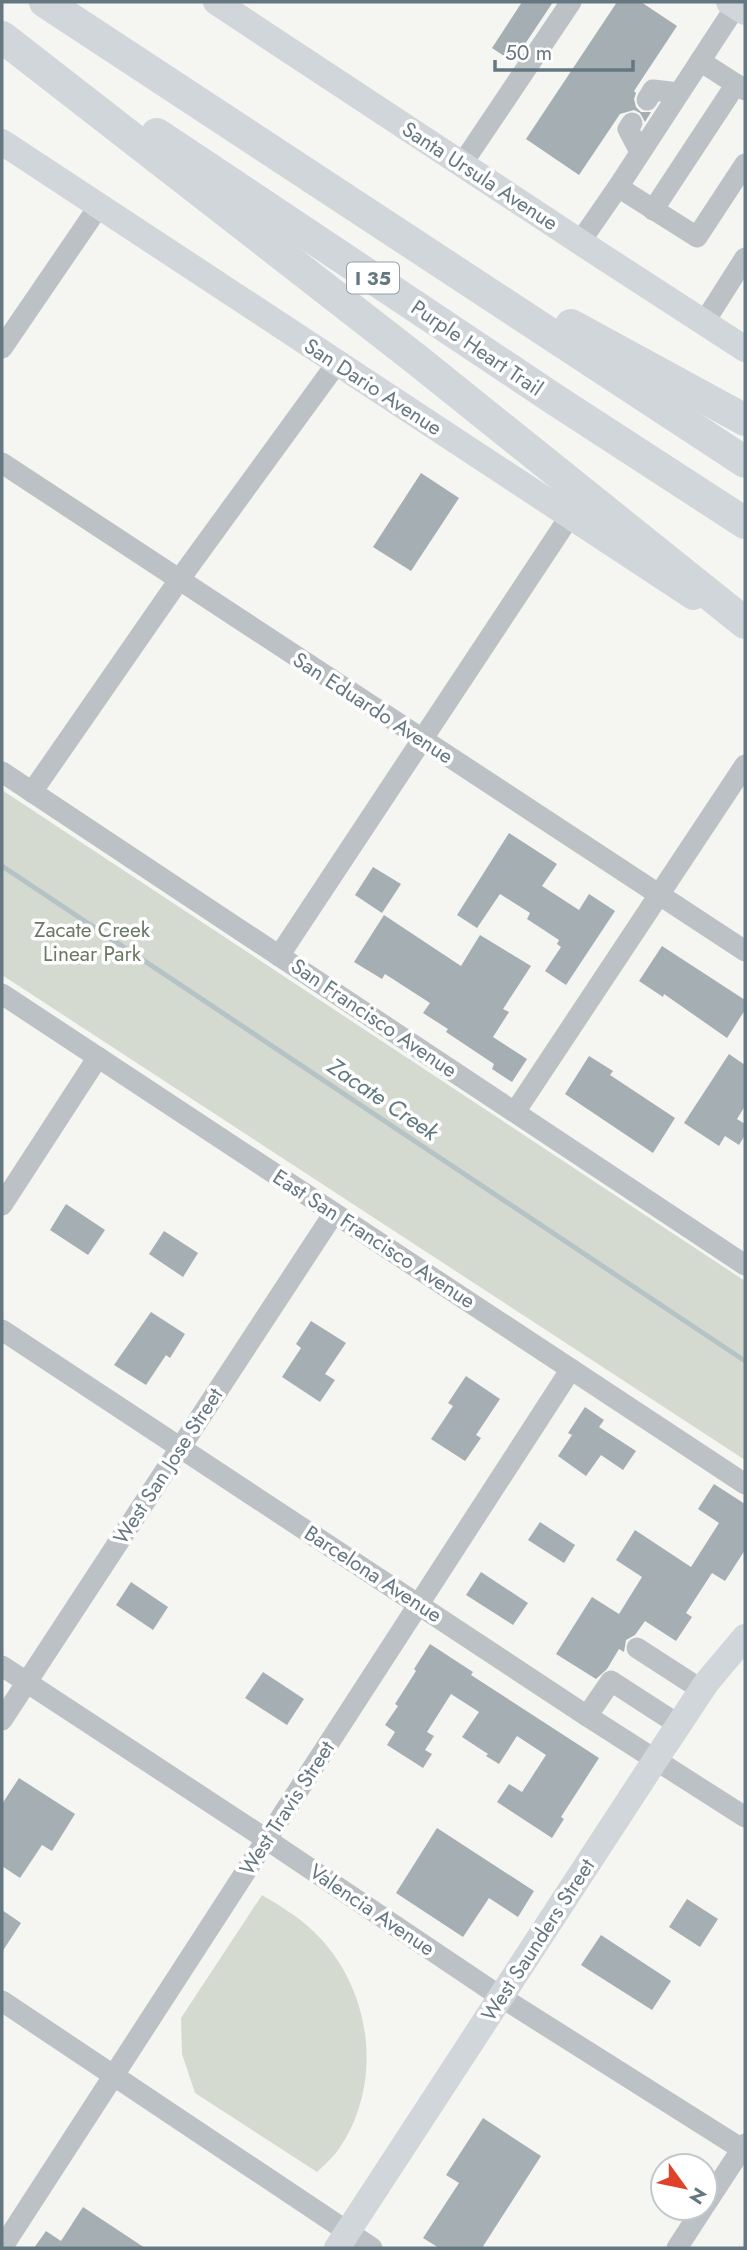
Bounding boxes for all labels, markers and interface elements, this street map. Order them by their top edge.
scale bar [495,28,633,72]
text: 50 m [505,38,552,68]
street label: Santa Ursula Avenue [396,114,564,238]
road number: I 35 [347,262,399,294]
street label: Purple Heart Trail [405,293,549,403]
street label: San Dario Avenue [298,331,448,443]
street label: San Eduardo Avenue [287,645,459,771]
park label: Zacate Creek Linear Park [34,915,151,969]
street label: San Francisco Avenue [285,951,463,1085]
water label: Zacate Creek [320,1049,446,1149]
street label: East San Francisco Avenue [267,1162,481,1316]
street label: West San Jose Street [106,1382,230,1550]
street label: Barcelona Avenue [298,1518,448,1630]
street label: West Travis Street [232,1735,342,1881]
street label: West Saunders Street [474,1853,602,2027]
street label: Valencia Avenue [303,1857,441,1963]
north arrow [649,2152,719,2222]
text: N [682,2182,713,2210]

